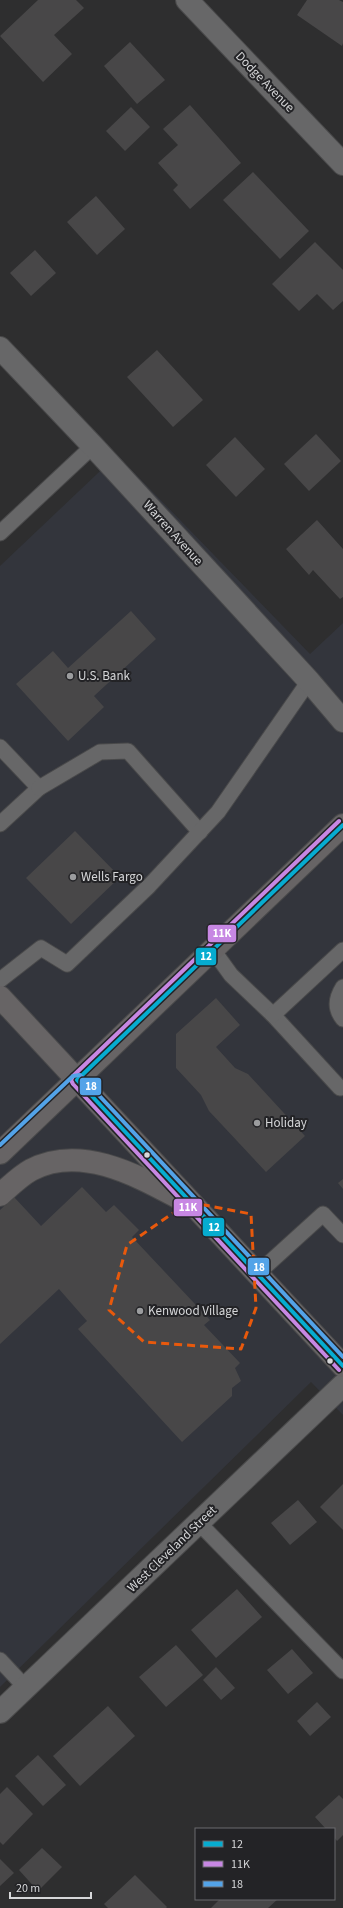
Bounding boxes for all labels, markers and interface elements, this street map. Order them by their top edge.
street label: Dodge Avenue [232,48,298,116]
street label: Warren Avenue [139,497,207,569]
place label: U.S. Bank [78,667,130,685]
marker: U.S. Bank [65,671,75,681]
place label: Wells Fargo [81,868,143,886]
marker: Wells Fargo [68,872,78,882]
line badge: 11K [207,924,237,943]
text: 11K [213,926,231,941]
line badge: 12 [195,947,217,966]
text: 12 [200,949,212,964]
line badge: 18 [79,1077,102,1096]
text: 18 [85,1079,97,1094]
place label: Holiday [265,1114,307,1132]
marker: Holiday [252,1118,262,1128]
unlabelled marker [142,1150,152,1160]
line badge: 11K [173,1198,203,1217]
text: 11K [179,1200,197,1215]
line badge: 12 [202,1217,225,1237]
text: 12 [208,1220,220,1235]
line badge: 18 [247,1257,270,1276]
text: 18 [253,1260,265,1275]
place label: Kenwood Village [148,1302,238,1320]
marker: Kenwood Village [135,1306,145,1316]
unlabelled marker [325,1356,335,1366]
street label: West Cleveland Street [123,1501,221,1596]
legend [195,1828,335,1900]
text: 12 [231,1836,243,1853]
text: 11K [231,1856,250,1873]
scale bar [10,1874,91,1900]
text: 18 [231,1876,243,1893]
text: 20 m [16,1880,40,1897]

